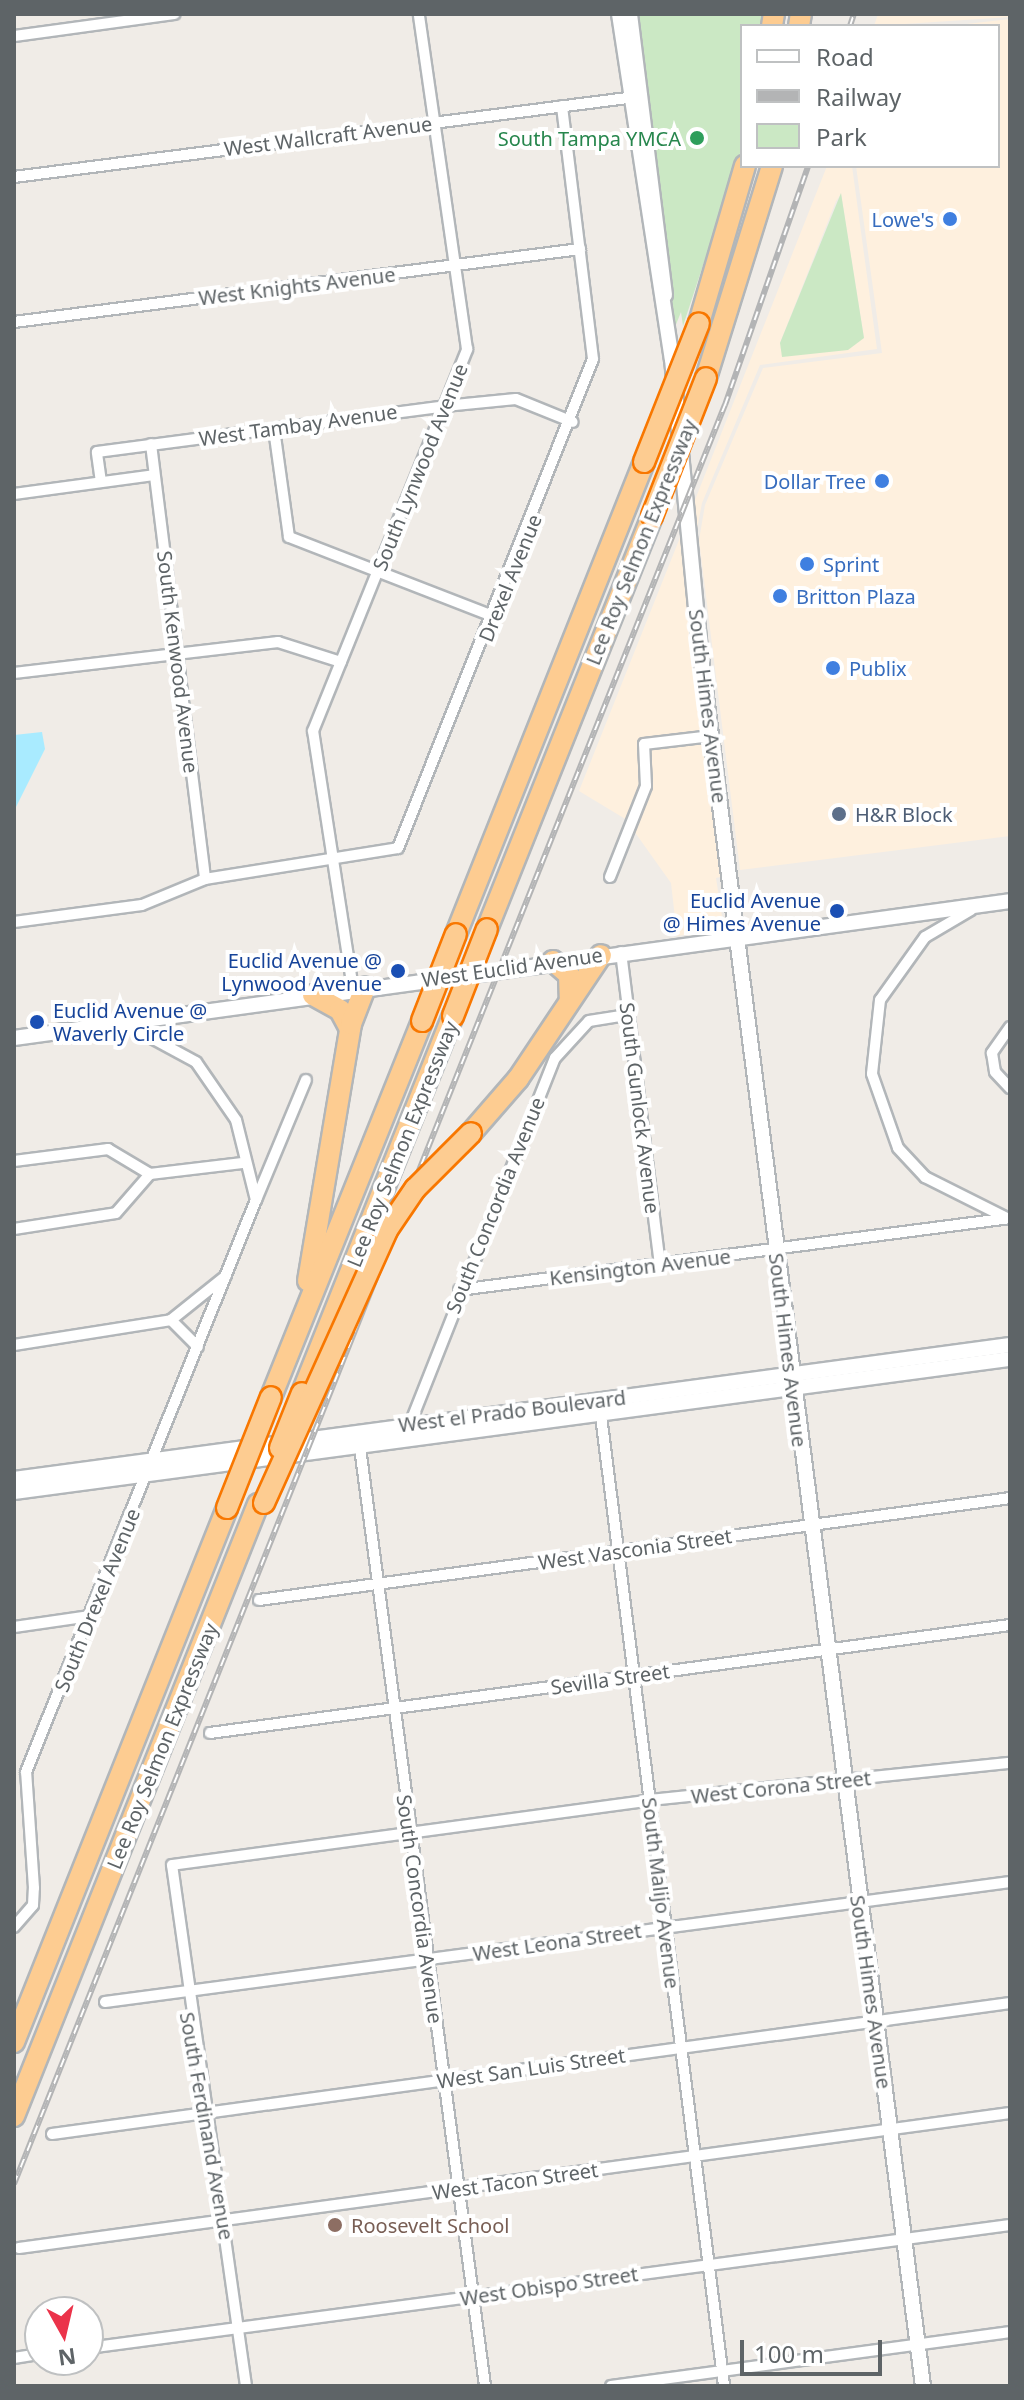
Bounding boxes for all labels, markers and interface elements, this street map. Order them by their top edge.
legend [740,24,1000,168]
text: Road [816,40,874,73]
text: Railway [816,80,901,113]
street label: West Wallcraft Avenue [223,111,433,161]
text: Park [816,120,867,153]
place label: South Tampa YMCA [498,126,681,150]
marker: South Tampa YMCA [688,129,706,147]
place label: Lowe's [872,207,934,231]
marker: Lowe's [941,210,959,228]
street label: West Knights Avenue [197,262,397,310]
street label: South Lynwood Avenue [367,360,473,574]
street label: West Tambay Avenue [197,399,399,451]
street label: Lee Roy Selmon Expressway [581,416,701,668]
place label: Dollar Tree [764,469,866,493]
marker: Dollar Tree [873,472,891,490]
street label: Drexel Avenue [474,511,546,645]
street label: South Kenwood Avenue [152,549,204,775]
place label: Sprint [823,552,879,576]
marker: Sprint [798,555,816,573]
place label: Britton Plaza [796,584,916,608]
marker: Britton Plaza [771,587,789,605]
street label: South Himes Avenue [684,608,732,804]
place label: Publix [849,656,907,680]
marker: Publix [824,659,842,677]
place label: H&R Block [855,802,953,826]
marker: H&R Block [830,805,848,823]
place label: Euclid Avenue @ Himes Avenue [663,888,821,935]
marker: Euclid Avenue @ Himes Avenue [828,902,846,920]
street label: West Euclid Avenue [420,942,604,992]
place label: Euclid Avenue @ Lynwood Avenue [221,948,382,995]
marker: Euclid Avenue @ Lynwood Avenue [389,962,407,980]
place label: Euclid Avenue @ Waverly Circle [53,998,207,1045]
street label: South Gunlock Avenue [615,1001,665,1215]
marker: Euclid Avenue @ Waverly Circle [28,1013,46,1031]
street label: Lee Roy Selmon Expressway [342,1018,462,1270]
street label: South Concordia Avenue [441,1093,549,1317]
street label: Kensington Avenue [548,1244,732,1290]
street label: South Himes Avenue [764,1252,812,1448]
street label: West el Prado Boulevard [397,1385,627,1437]
street label: South Drexel Avenue [49,1505,145,1695]
street label: West Vasconia Street [537,1524,733,1574]
street label: Lee Roy Selmon Expressway [102,1620,222,1872]
street label: Sevilla Street [549,1659,671,1699]
street label: West Corona Street [690,1766,872,1808]
street label: South Concordia Avenue [392,1793,448,2025]
street label: South Malijo Avenue [637,1796,685,1990]
street label: South Himes Avenue [846,1894,896,2090]
street label: West Leona Street [471,1918,643,1966]
street label: South Ferdinand Avenue [175,2010,239,2242]
street label: West San Luis Street [435,2043,627,2093]
street label: West Tacon Street [430,2157,600,2205]
place label: Roosevelt School [351,2213,509,2237]
marker: Roosevelt School [326,2216,344,2234]
street label: West Obispo Street [458,2262,640,2310]
north arrow [24,2296,104,2376]
scale bar [744,2324,886,2374]
text: 100 m [754,2337,824,2370]
text: N [56,2342,78,2374]

